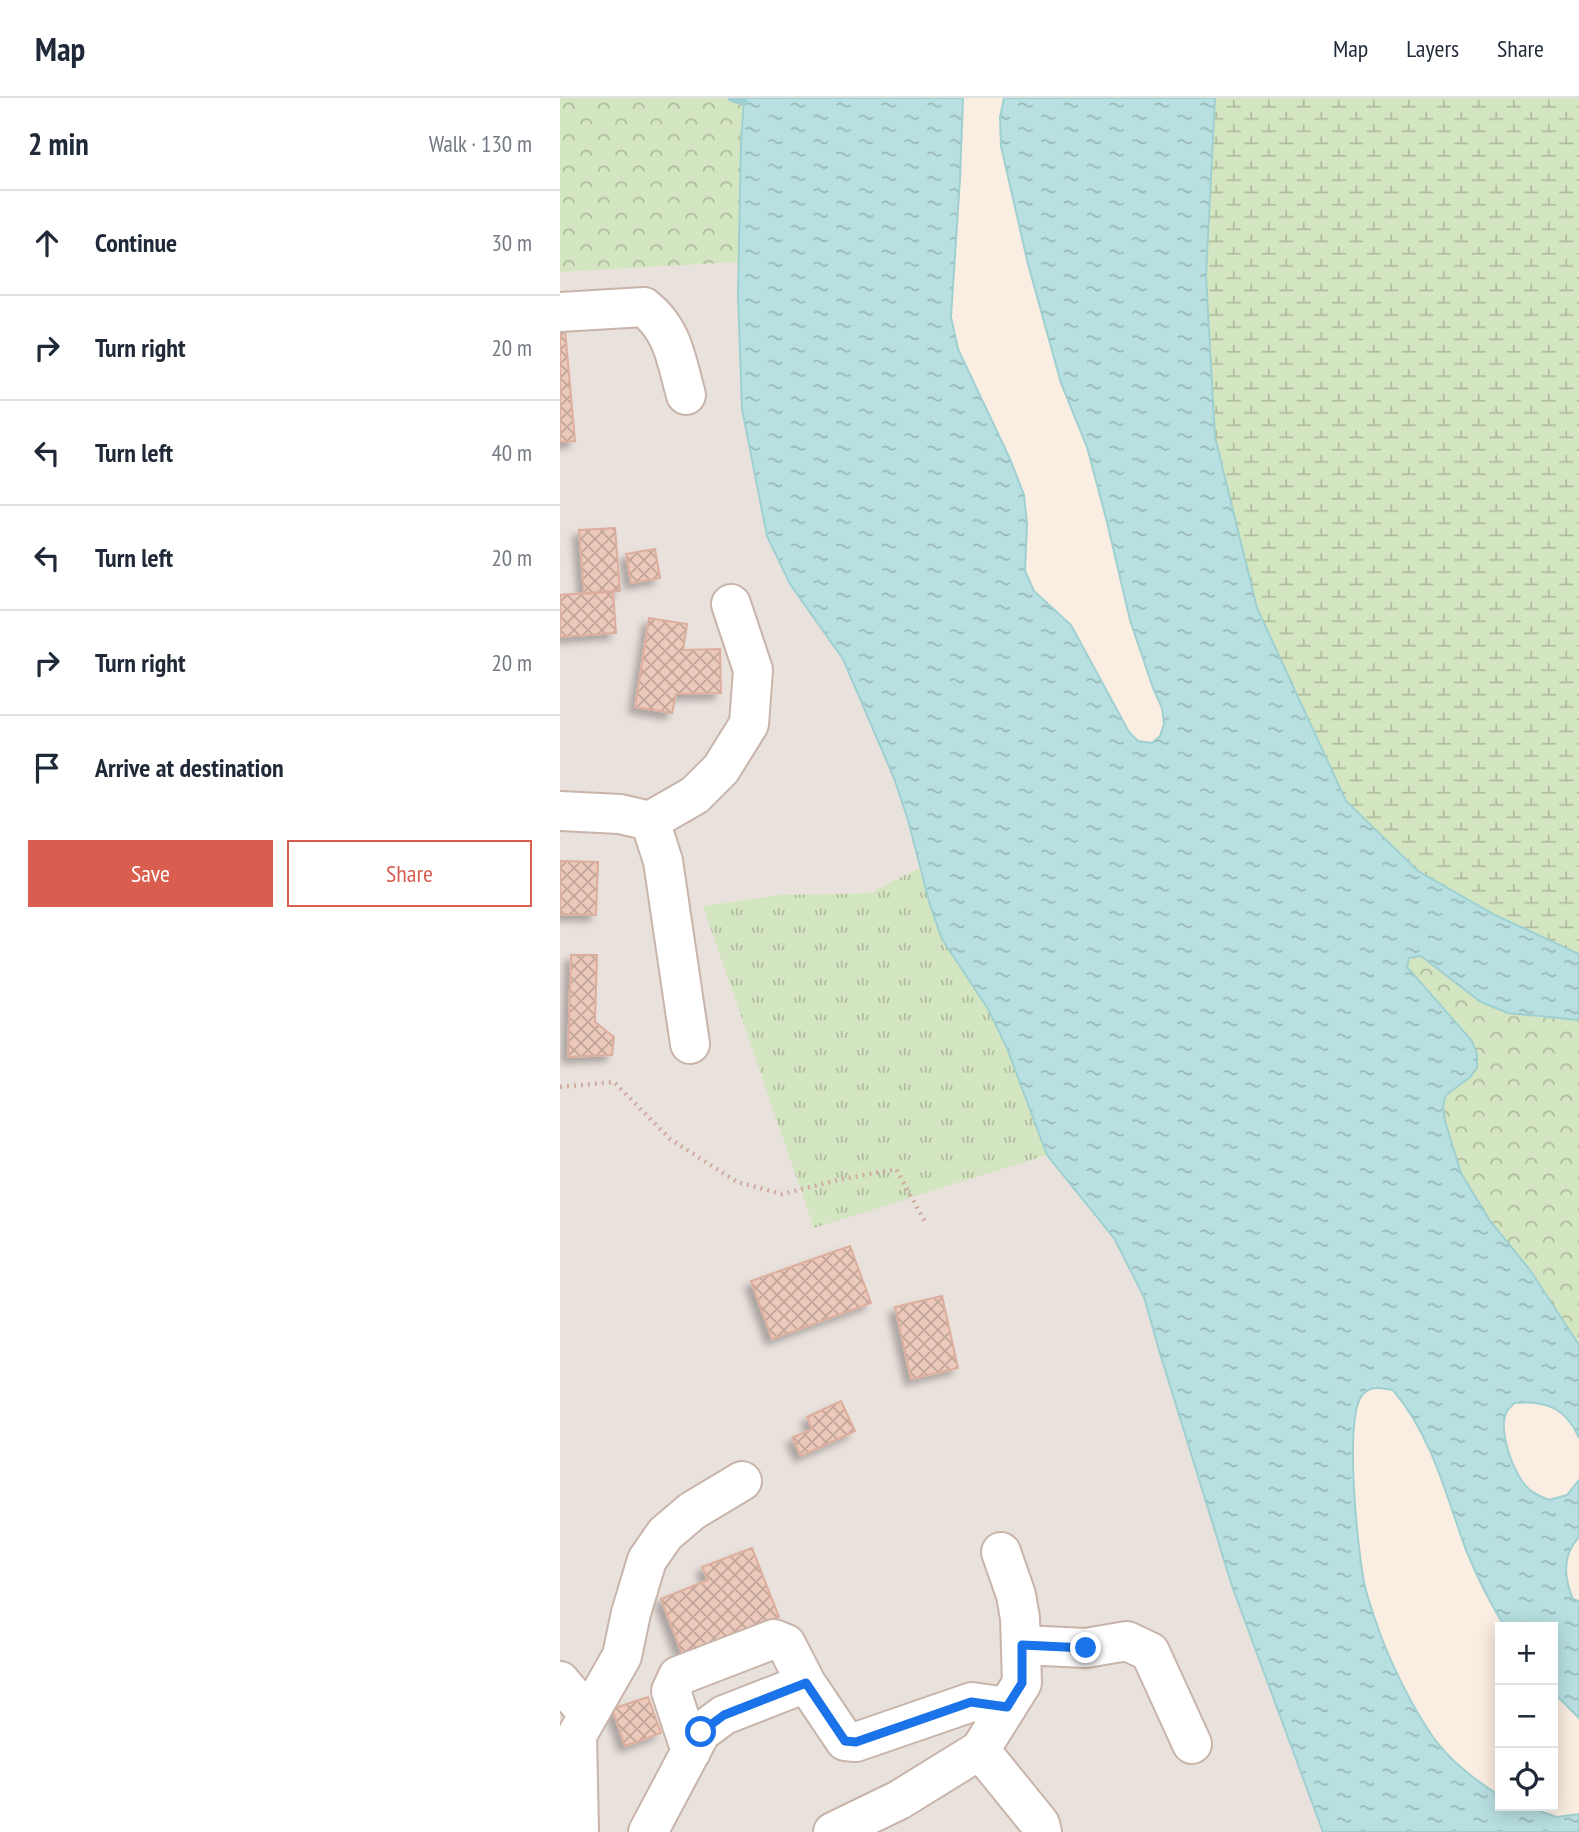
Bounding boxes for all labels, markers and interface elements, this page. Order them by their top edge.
text: Map [35,27,85,70]
text: Map [1333,33,1368,64]
text: Layers [1406,33,1459,64]
text: Share [1497,33,1544,64]
text: 2 min [28,124,89,163]
text: Walk · 130 m [429,129,532,158]
icon: ahead [28,224,66,262]
text: Continue [95,226,177,259]
text: 30 m [491,228,532,257]
icon: right [28,329,66,367]
text: Turn right [95,331,186,364]
text: 20 m [491,333,532,362]
icon: left [28,434,66,472]
text: Turn left [95,436,173,469]
text: 40 m [491,438,532,467]
icon: left [28,539,66,577]
text: Turn left [95,541,173,574]
text: 20 m [491,543,532,572]
icon: right [28,644,66,682]
text: Turn right [95,646,186,679]
text: 20 m [491,648,532,677]
icon: arrive [28,749,66,787]
text: Arrive at destination [95,751,284,784]
button: Save [28,840,273,907]
button: Share [287,840,532,907]
map controls [1495,1622,1558,1811]
button: + [1495,1622,1558,1685]
route end [1070,1632,1101,1663]
button: − [1495,1685,1558,1748]
route start [685,1716,716,1747]
button: locate [1495,1748,1558,1811]

